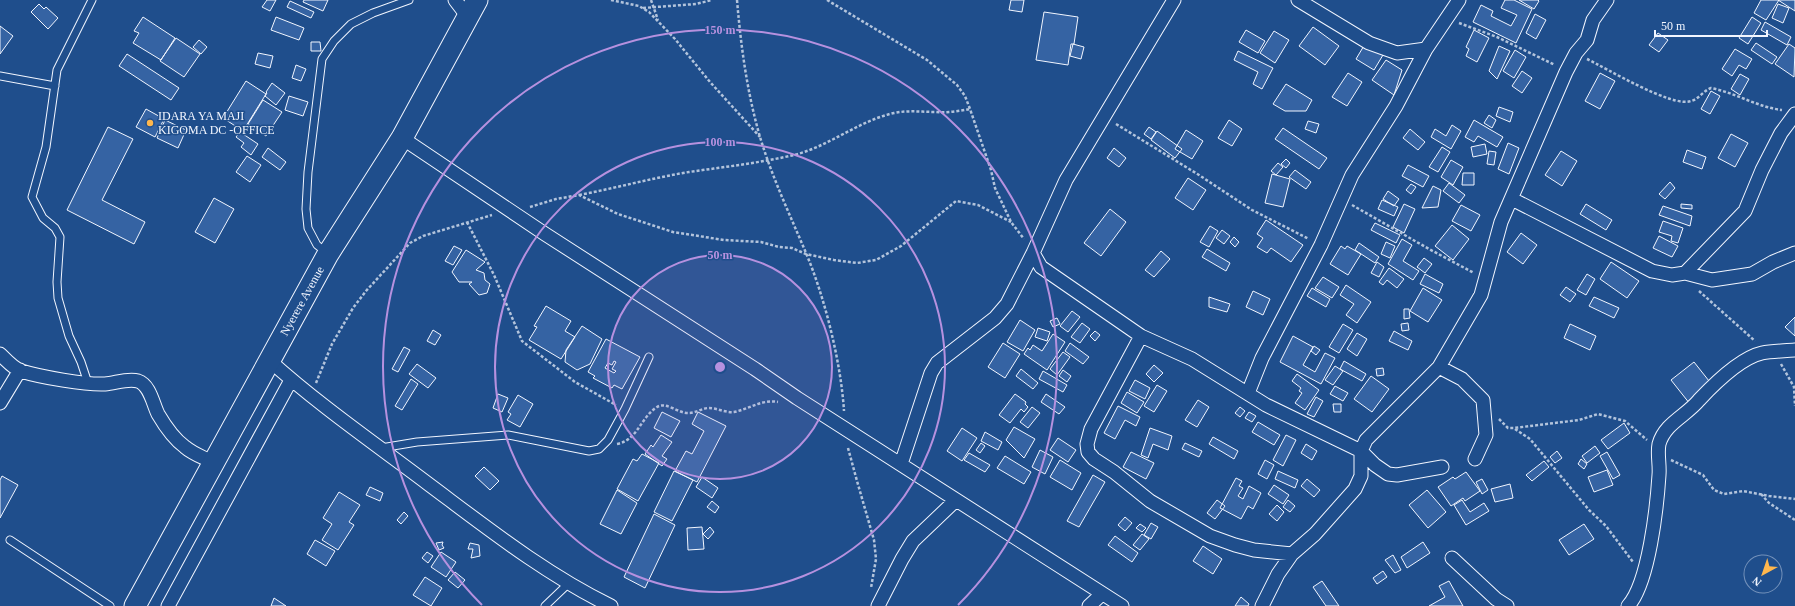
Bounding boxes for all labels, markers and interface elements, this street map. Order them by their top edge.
scale bar [1655,12,1767,38]
text: 50 m [1661,19,1686,33]
text: 150 m [705,23,736,37]
place label: IDARA YA MAJI KIGOMA DC -OFFICE [158,109,275,137]
marker: IDARA YA MAJI KIGOMA DC -OFFICE [145,118,155,128]
text: 100 m [705,135,736,149]
text: 50 m [708,248,733,262]
street label: Nyerere Avenue [277,264,327,338]
centre of rings [713,360,727,374]
north arrow [1743,554,1783,594]
text: N [1750,574,1763,589]

